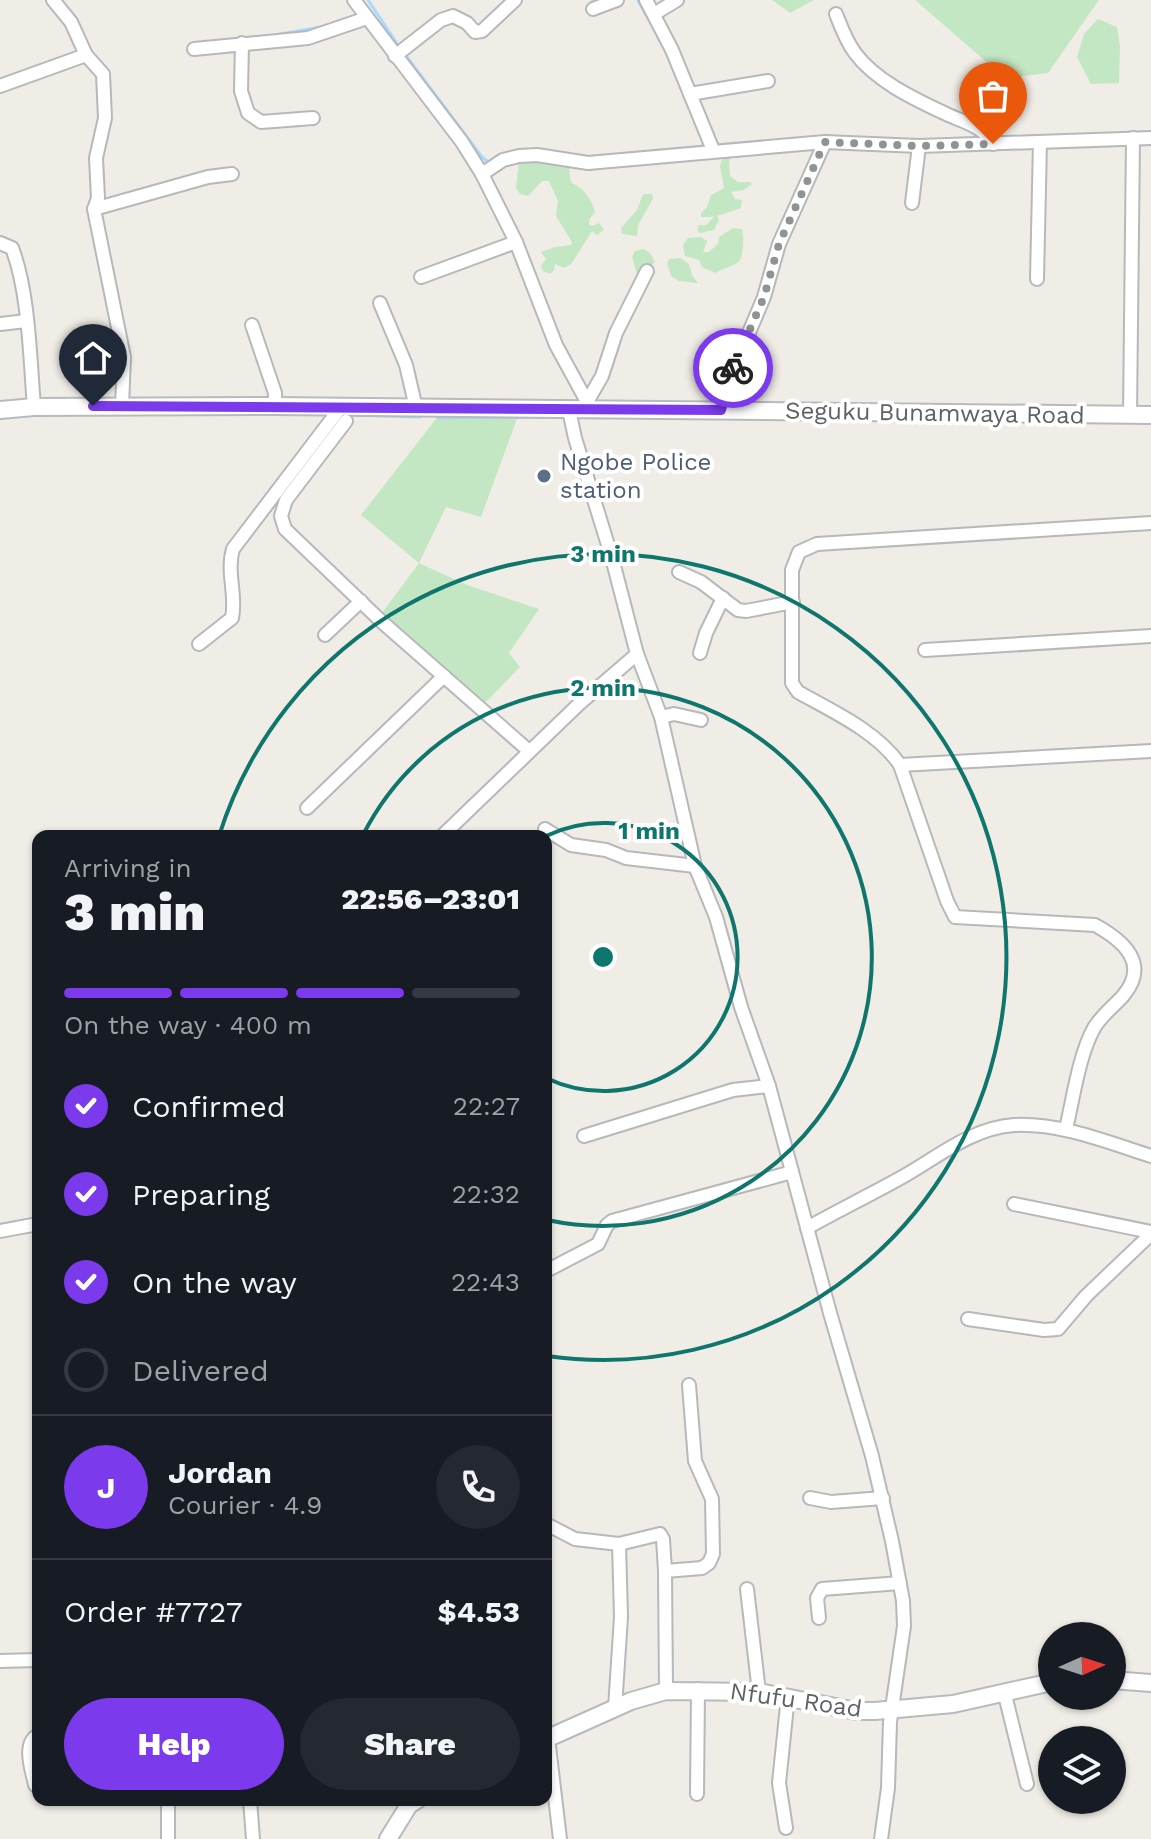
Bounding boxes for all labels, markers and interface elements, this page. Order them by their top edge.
pin [959,62,1027,144]
icon: bag [971,74,1015,118]
pin [59,324,127,406]
courier [693,328,773,408]
icon: home [71,336,115,380]
icon: bike [711,346,755,390]
street label: Seguku Bunamwaya Road [785,396,1085,430]
place label: Ngobe Police station [560,448,711,504]
marker: Ngobe Police station [535,467,553,485]
text: 3 min [570,540,636,568]
text: 2 min [570,674,636,702]
text: 1 min [618,817,680,845]
text: Arriving in [64,853,192,883]
text: 22:56–23:01 [341,881,520,916]
text: 3 min [64,882,206,943]
centre of rings [589,943,617,971]
text: On the way · 400 m [64,1010,312,1040]
icon: check [64,1084,108,1128]
text: Confirmed [132,1089,286,1124]
text: 22:27 [453,1091,520,1121]
icon: check [64,1172,108,1216]
text: Preparing [132,1177,270,1212]
text: 22:32 [452,1179,520,1209]
icon: check [64,1260,108,1304]
text: On the way [132,1265,297,1300]
text: 22:43 [451,1267,520,1297]
text: Delivered [132,1353,269,1388]
button: phone [436,1445,520,1529]
text: Jordan [168,1455,272,1490]
text: J [97,1470,115,1505]
text: Courier · 4.9 [168,1490,322,1520]
text: Order #7727 [64,1594,243,1629]
text: $4.53 [438,1594,520,1629]
north arrow [1038,1622,1126,1710]
map controls [1038,1622,1126,1814]
street label: Nfufu Road [728,1677,864,1723]
button: Help [64,1698,284,1790]
button: Share [300,1698,520,1790]
button: layers [1038,1726,1126,1814]

